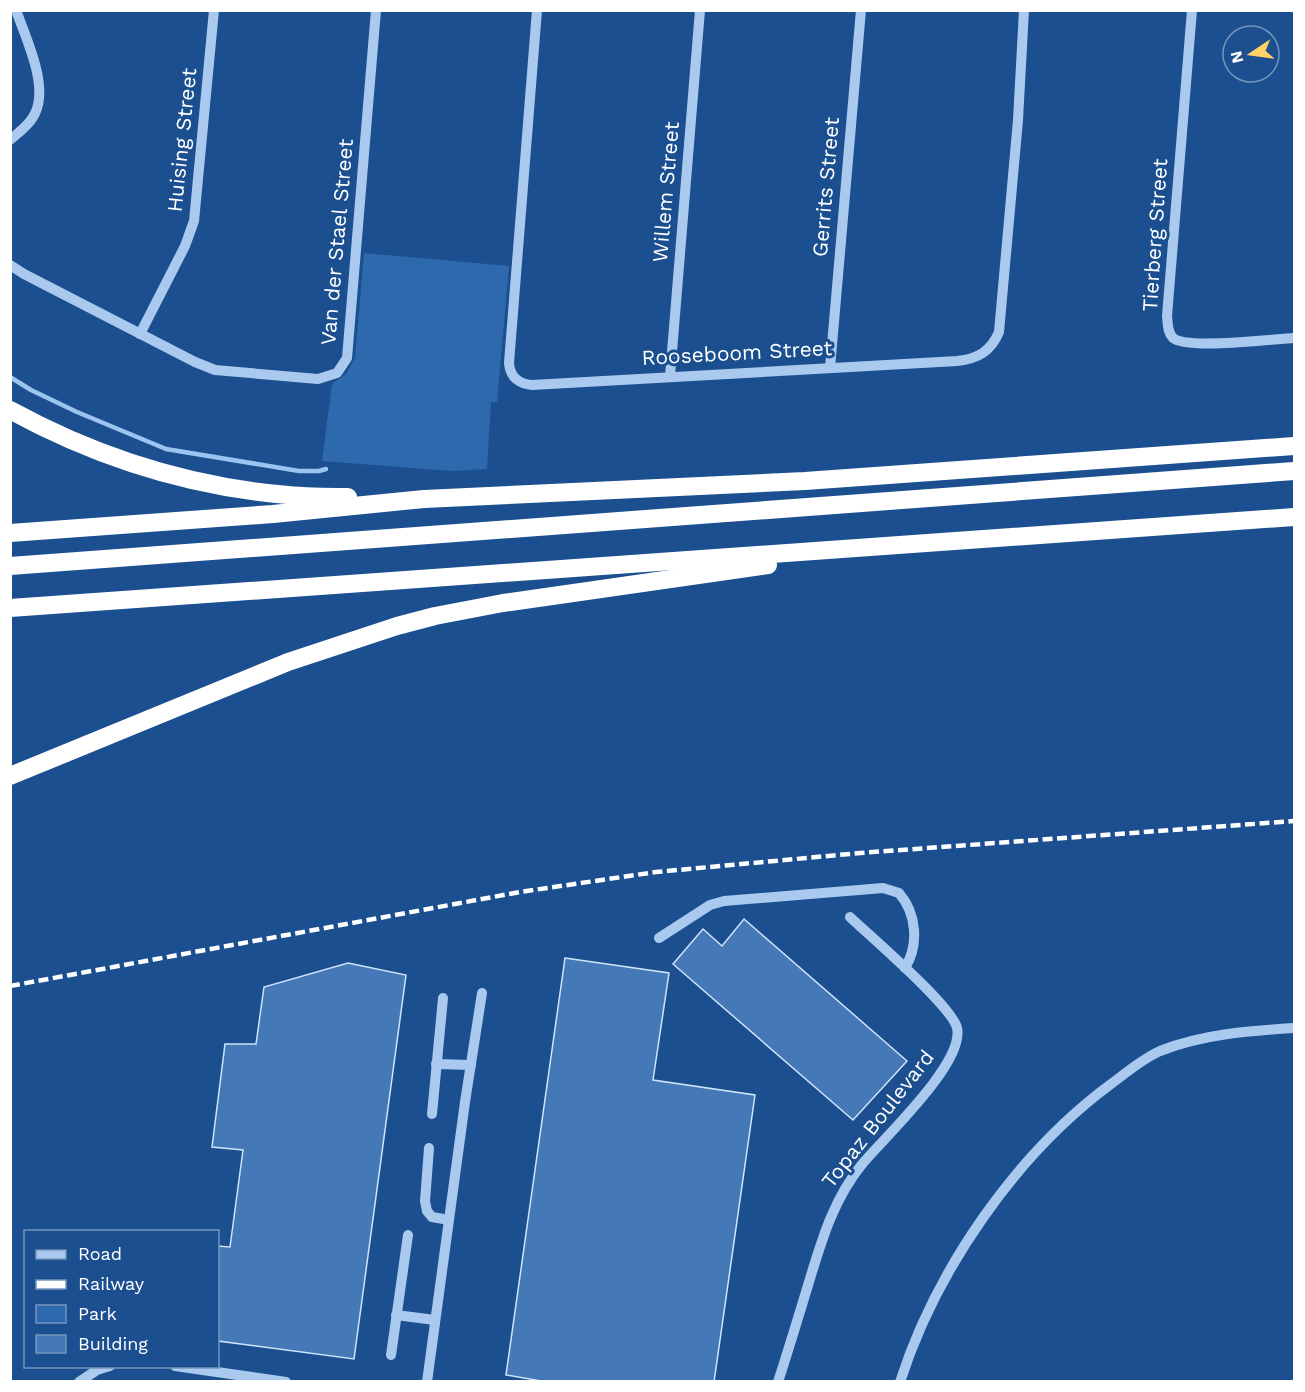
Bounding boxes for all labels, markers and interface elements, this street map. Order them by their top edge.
north arrow [1221,24,1281,84]
text: N [1226,49,1247,65]
street label: Huising Street [161,66,202,213]
street label: Gerrits Street [807,116,844,258]
street label: Willem Street [647,120,684,263]
street label: Van der Stael Street [315,137,358,346]
street label: Tierberg Street [1137,157,1172,312]
street label: Rooseboom Street [641,335,833,370]
street label: Topaz Boulevard [816,1045,939,1193]
legend [24,1230,219,1368]
text: Road [78,1243,122,1264]
text: Railway [78,1273,145,1294]
text: Park [78,1303,117,1324]
text: Building [78,1333,148,1354]

